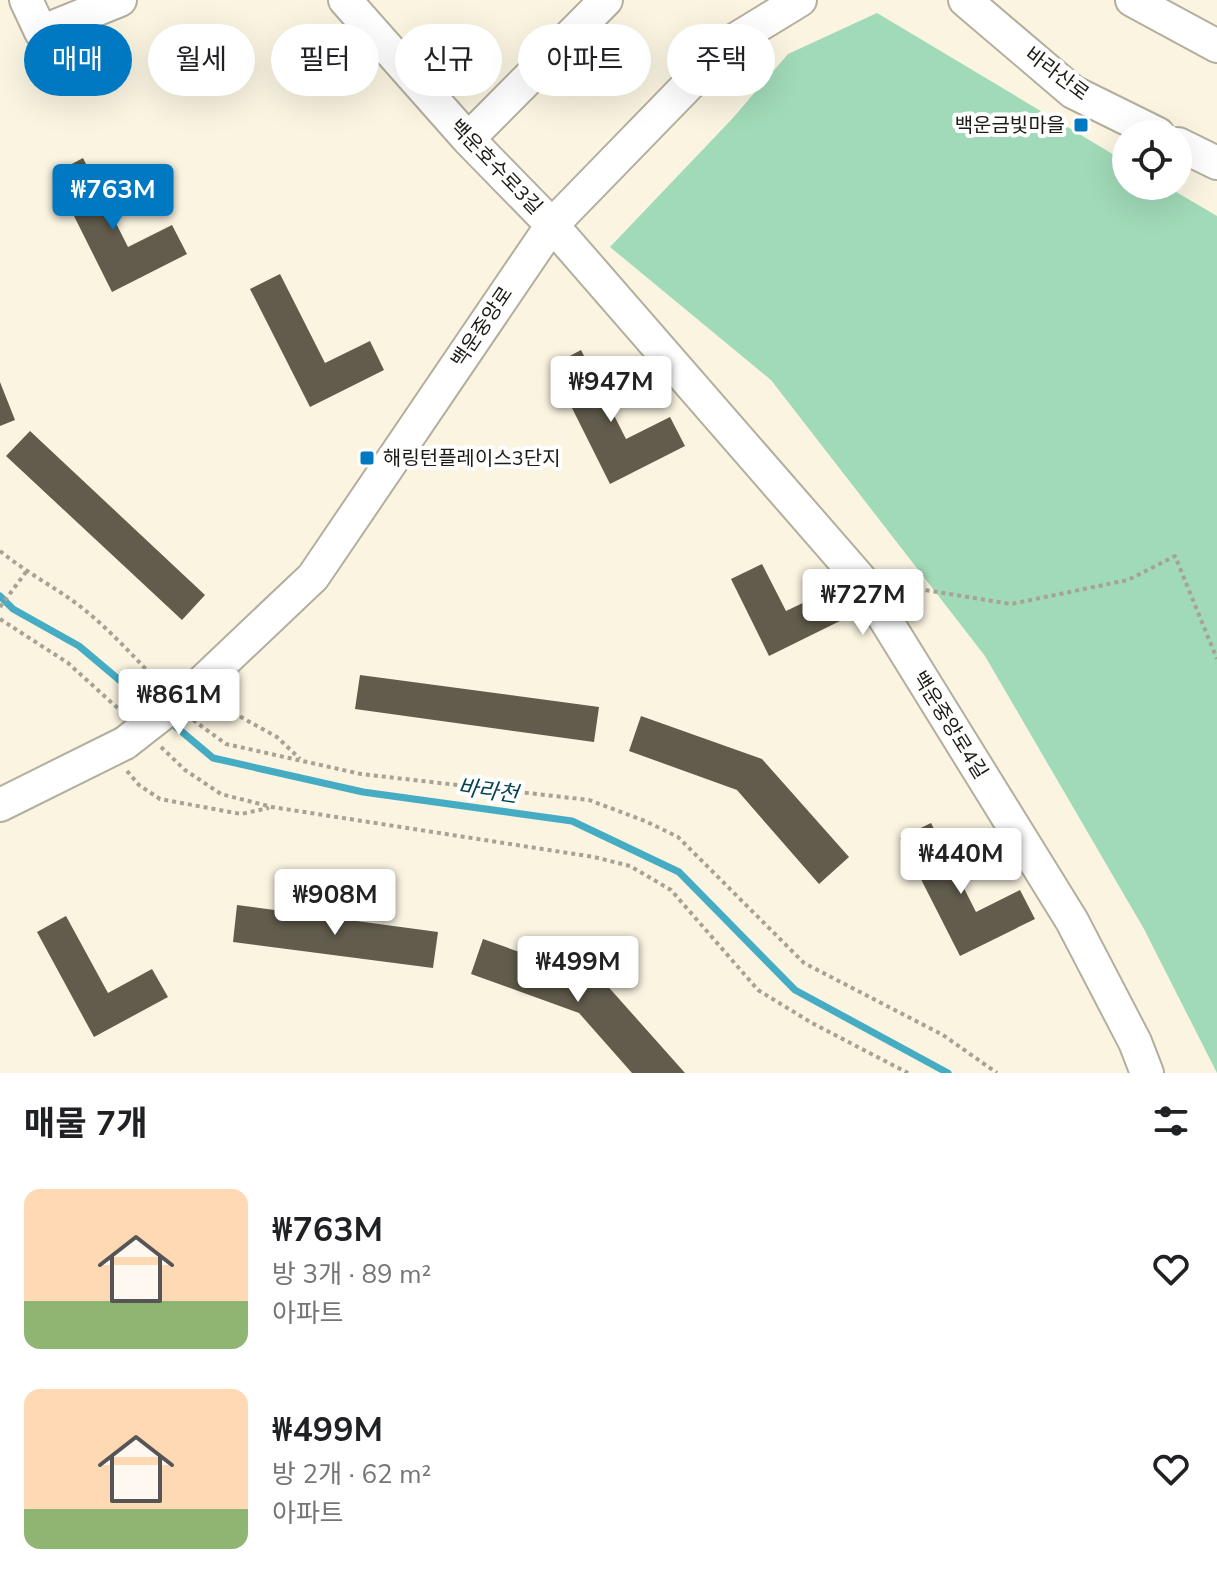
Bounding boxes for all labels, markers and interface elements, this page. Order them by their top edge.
chip: 매매 [24,24,132,96]
chip: 월세 [148,24,255,96]
chip: 필터 [271,24,379,96]
chip: 신규 [395,24,502,96]
chip: 아파트 [518,24,651,96]
chip: 주택 [667,24,775,96]
street label: 바라산로 [1019,41,1095,107]
place label: 백운금빛마을 [955,112,1065,139]
street label: 백운호수로3길 [444,114,548,220]
marker: 백운금빛마을 [1072,116,1090,134]
map controls [1112,120,1192,200]
button: locate [1112,120,1192,200]
pin: ₩763M [57,164,169,232]
text: ₩763M [71,172,155,207]
street label: 백운중앙로 [445,281,519,373]
pin: ₩947M [555,356,667,424]
text: ₩947M [569,364,653,399]
place label: 해링턴플레이스3단지 [383,445,561,472]
marker: 해링턴플레이스3단지 [358,449,376,467]
pin: ₩727M [807,569,919,637]
text: ₩727M [821,577,905,612]
street label: 백운중앙로4길 [906,666,994,784]
pin: ₩861M [123,669,235,737]
text: ₩861M [137,677,221,712]
water label: 바라천 [456,772,523,810]
pin: ₩440M [905,828,1017,896]
text: ₩440M [919,836,1003,871]
pin: ₩908M [279,869,391,937]
text: ₩908M [293,877,377,912]
pin: ₩499M [522,936,634,1004]
text: ₩499M [536,944,620,979]
icon: filters [1149,1099,1193,1143]
text: 매물 7개 [24,1101,147,1147]
text: ₩763M [272,1207,383,1253]
icon: home [88,1221,184,1317]
icon: heart [1149,1247,1193,1291]
text: 방 3개 · 89 m² [272,1257,431,1292]
text: 아파트 [272,1296,344,1331]
text: ₩499M [272,1407,383,1453]
icon: home [88,1421,184,1517]
icon: heart [1149,1447,1193,1491]
text: 방 2개 · 62 m² [272,1457,431,1492]
text: 아파트 [272,1496,344,1531]

